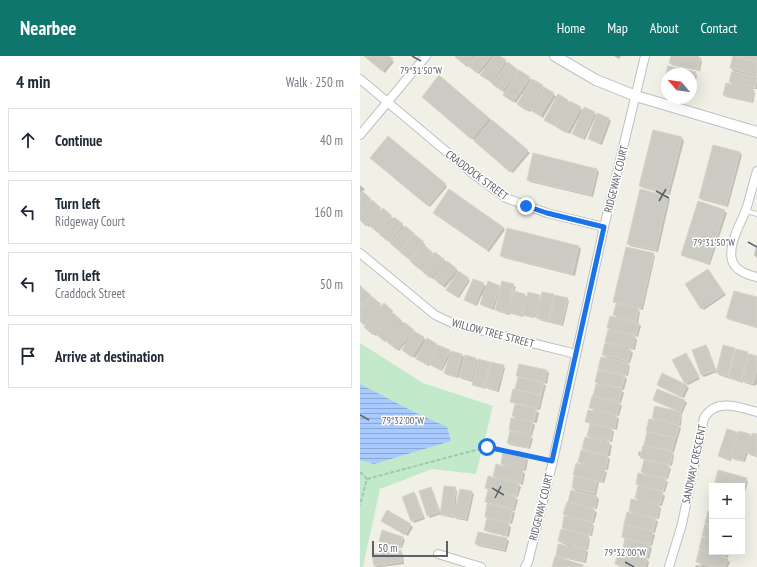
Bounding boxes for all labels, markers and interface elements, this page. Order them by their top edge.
text: Nearbee [20,16,77,40]
text: Home [557,19,585,37]
text: Map [607,19,628,37]
text: About [650,19,679,37]
text: Contact [701,19,737,37]
text: 79°31'50"W [400,64,442,77]
north arrow [661,68,697,104]
text: 4 min [16,71,50,93]
text: Walk · 250 m [286,74,344,91]
icon: ahead [17,129,39,151]
text: Continue [55,131,102,150]
text: 40 m [320,132,343,149]
street label: RIDGEWAY COURT [601,144,631,214]
street label: CRADDOCK STREET [443,147,511,203]
text: Turn left [55,194,100,213]
route end [517,197,535,215]
icon: left [17,201,39,223]
text: 160 m [314,204,343,221]
text: Ridgeway Court [55,213,125,230]
text: 79°31'50"W [693,236,735,249]
text: Turn left [55,266,100,285]
icon: left [17,273,39,295]
text: 50 m [320,276,343,293]
text: Craddock Street [55,285,125,302]
street label: WILLOW TREE STREET [450,315,536,351]
icon: arrive [17,345,39,367]
text: Arrive at destination [55,347,164,366]
text: 79°32'00"W [382,414,424,427]
street label: SANDWAY CRESCENT [679,423,709,505]
route start [478,438,496,456]
street label: RIDGEWAY COURT [526,472,556,542]
map controls [709,483,745,555]
button: + [709,483,745,519]
button: − [709,519,745,555]
scale bar [372,539,448,558]
text: 50 m [378,541,397,555]
text: 79°32'00"W [604,546,646,559]

